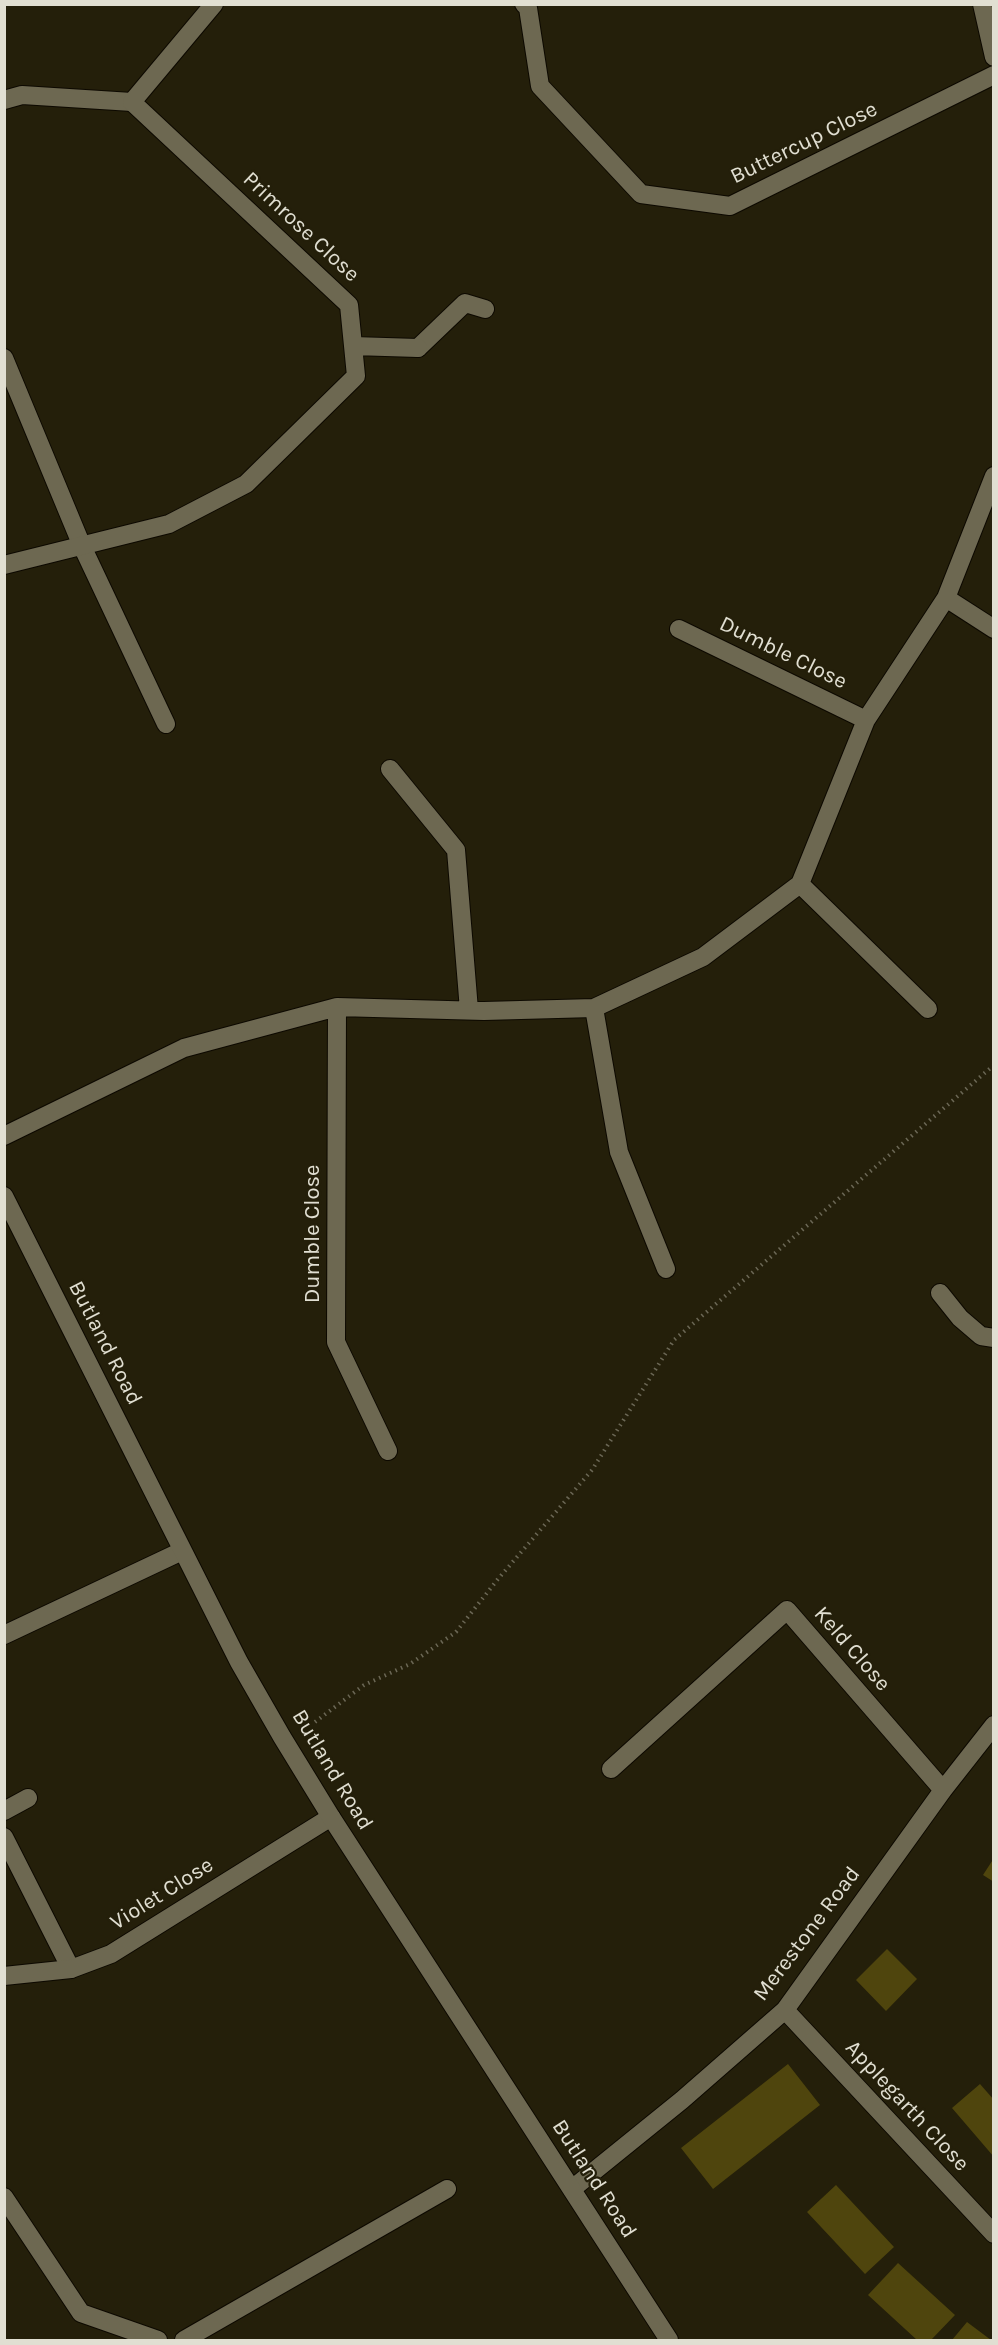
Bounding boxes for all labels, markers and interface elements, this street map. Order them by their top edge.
street label: Buttercup Close [726,96,882,190]
street label: Primrose Close [237,166,365,288]
street label: Dumble Close [715,611,851,695]
street label: Dumble Close [300,1165,326,1303]
street label: Butland Road [62,1277,148,1409]
street label: Keld Close [808,1601,896,1697]
street label: Butland Road [286,1705,378,1835]
street label: Violet Close [106,1852,218,1936]
street label: Merestone Road [748,1862,866,2006]
street label: Applegarth Close [840,2035,974,2177]
street label: Butland Road [546,2115,642,2243]

